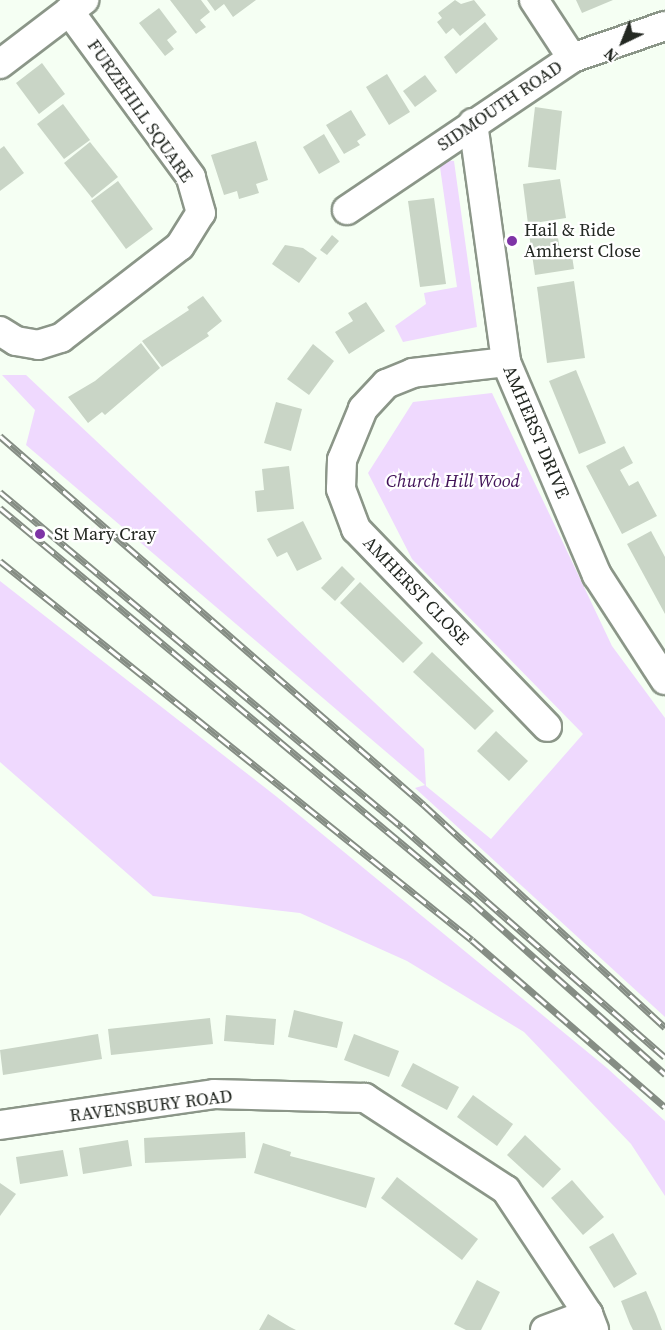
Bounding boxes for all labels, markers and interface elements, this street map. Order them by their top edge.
north arrow [593,12,653,72]
street label: FURZEHILL SQUARE [83,35,197,187]
text: N [599,43,622,67]
street label: SIDMOUTH ROAD [433,56,567,156]
place label: Hail & Ride Amherst Close [524,220,641,262]
marker: Hail & Ride Amherst Close [505,234,519,248]
street label: AMHERST DRIVE [498,362,574,502]
park label: Church Hill Wood [386,470,520,492]
place label: St Mary Cray [54,523,156,545]
marker: St Mary Cray [31,525,49,543]
street label: AMHERST CLOSE [358,532,474,650]
street label: RAVENSBURY ROAD [68,1085,234,1127]

